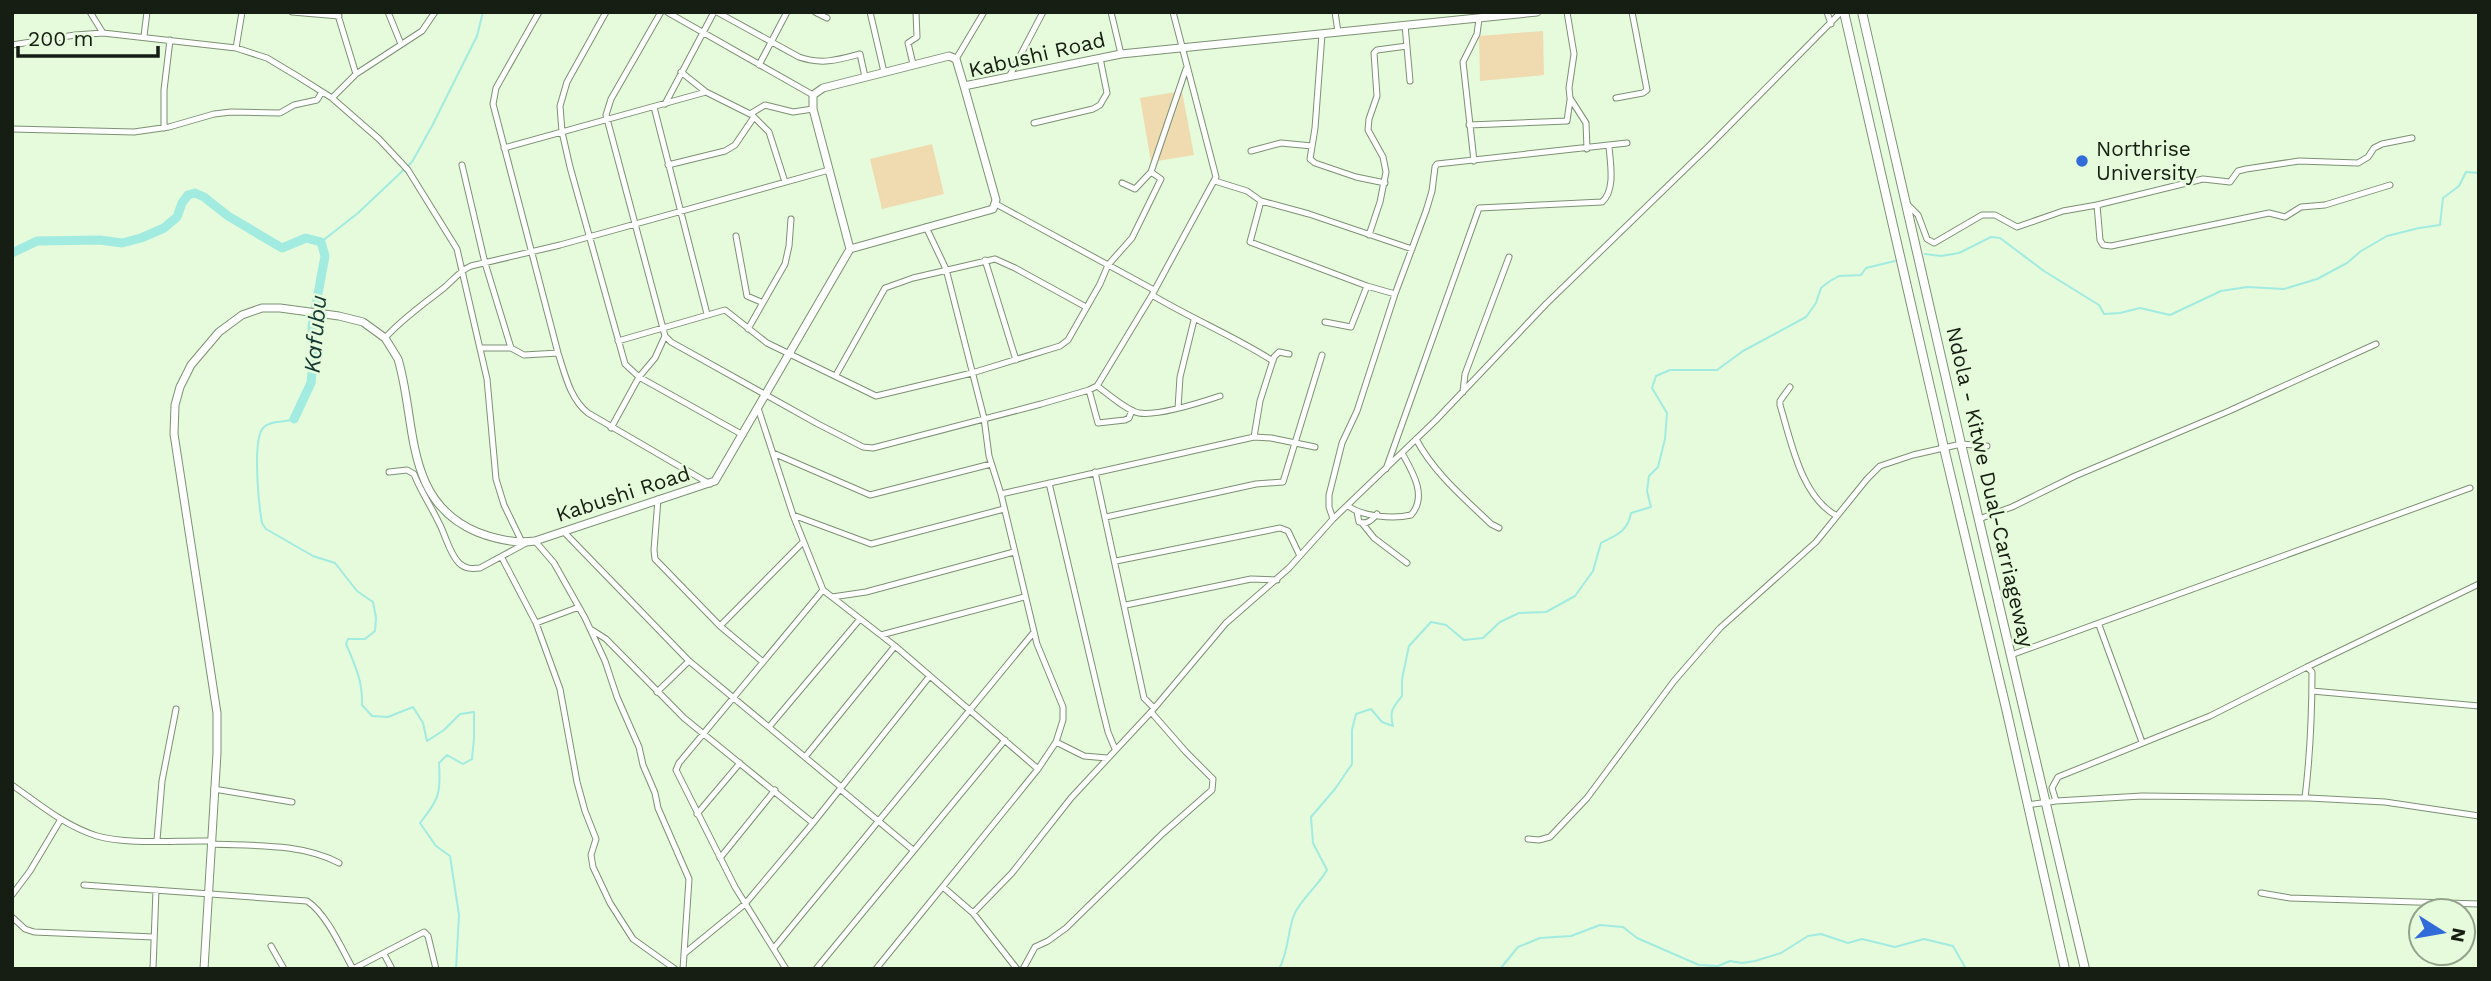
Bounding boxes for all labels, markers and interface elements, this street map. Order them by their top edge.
scale bar [18,14,158,58]
text: 200 m [28,26,94,51]
street label: Kabushi Road [966,27,1108,82]
place label: Northrise University [2096,136,2197,185]
marker: Northrise University [2074,153,2090,169]
water label: Kafubu [299,294,332,374]
street label: Ndola - Kitwe Dual-Carriageway [1941,324,2040,650]
street label: Kabushi Road [553,460,693,527]
north arrow [2407,897,2477,967]
text: N [2446,926,2471,944]

